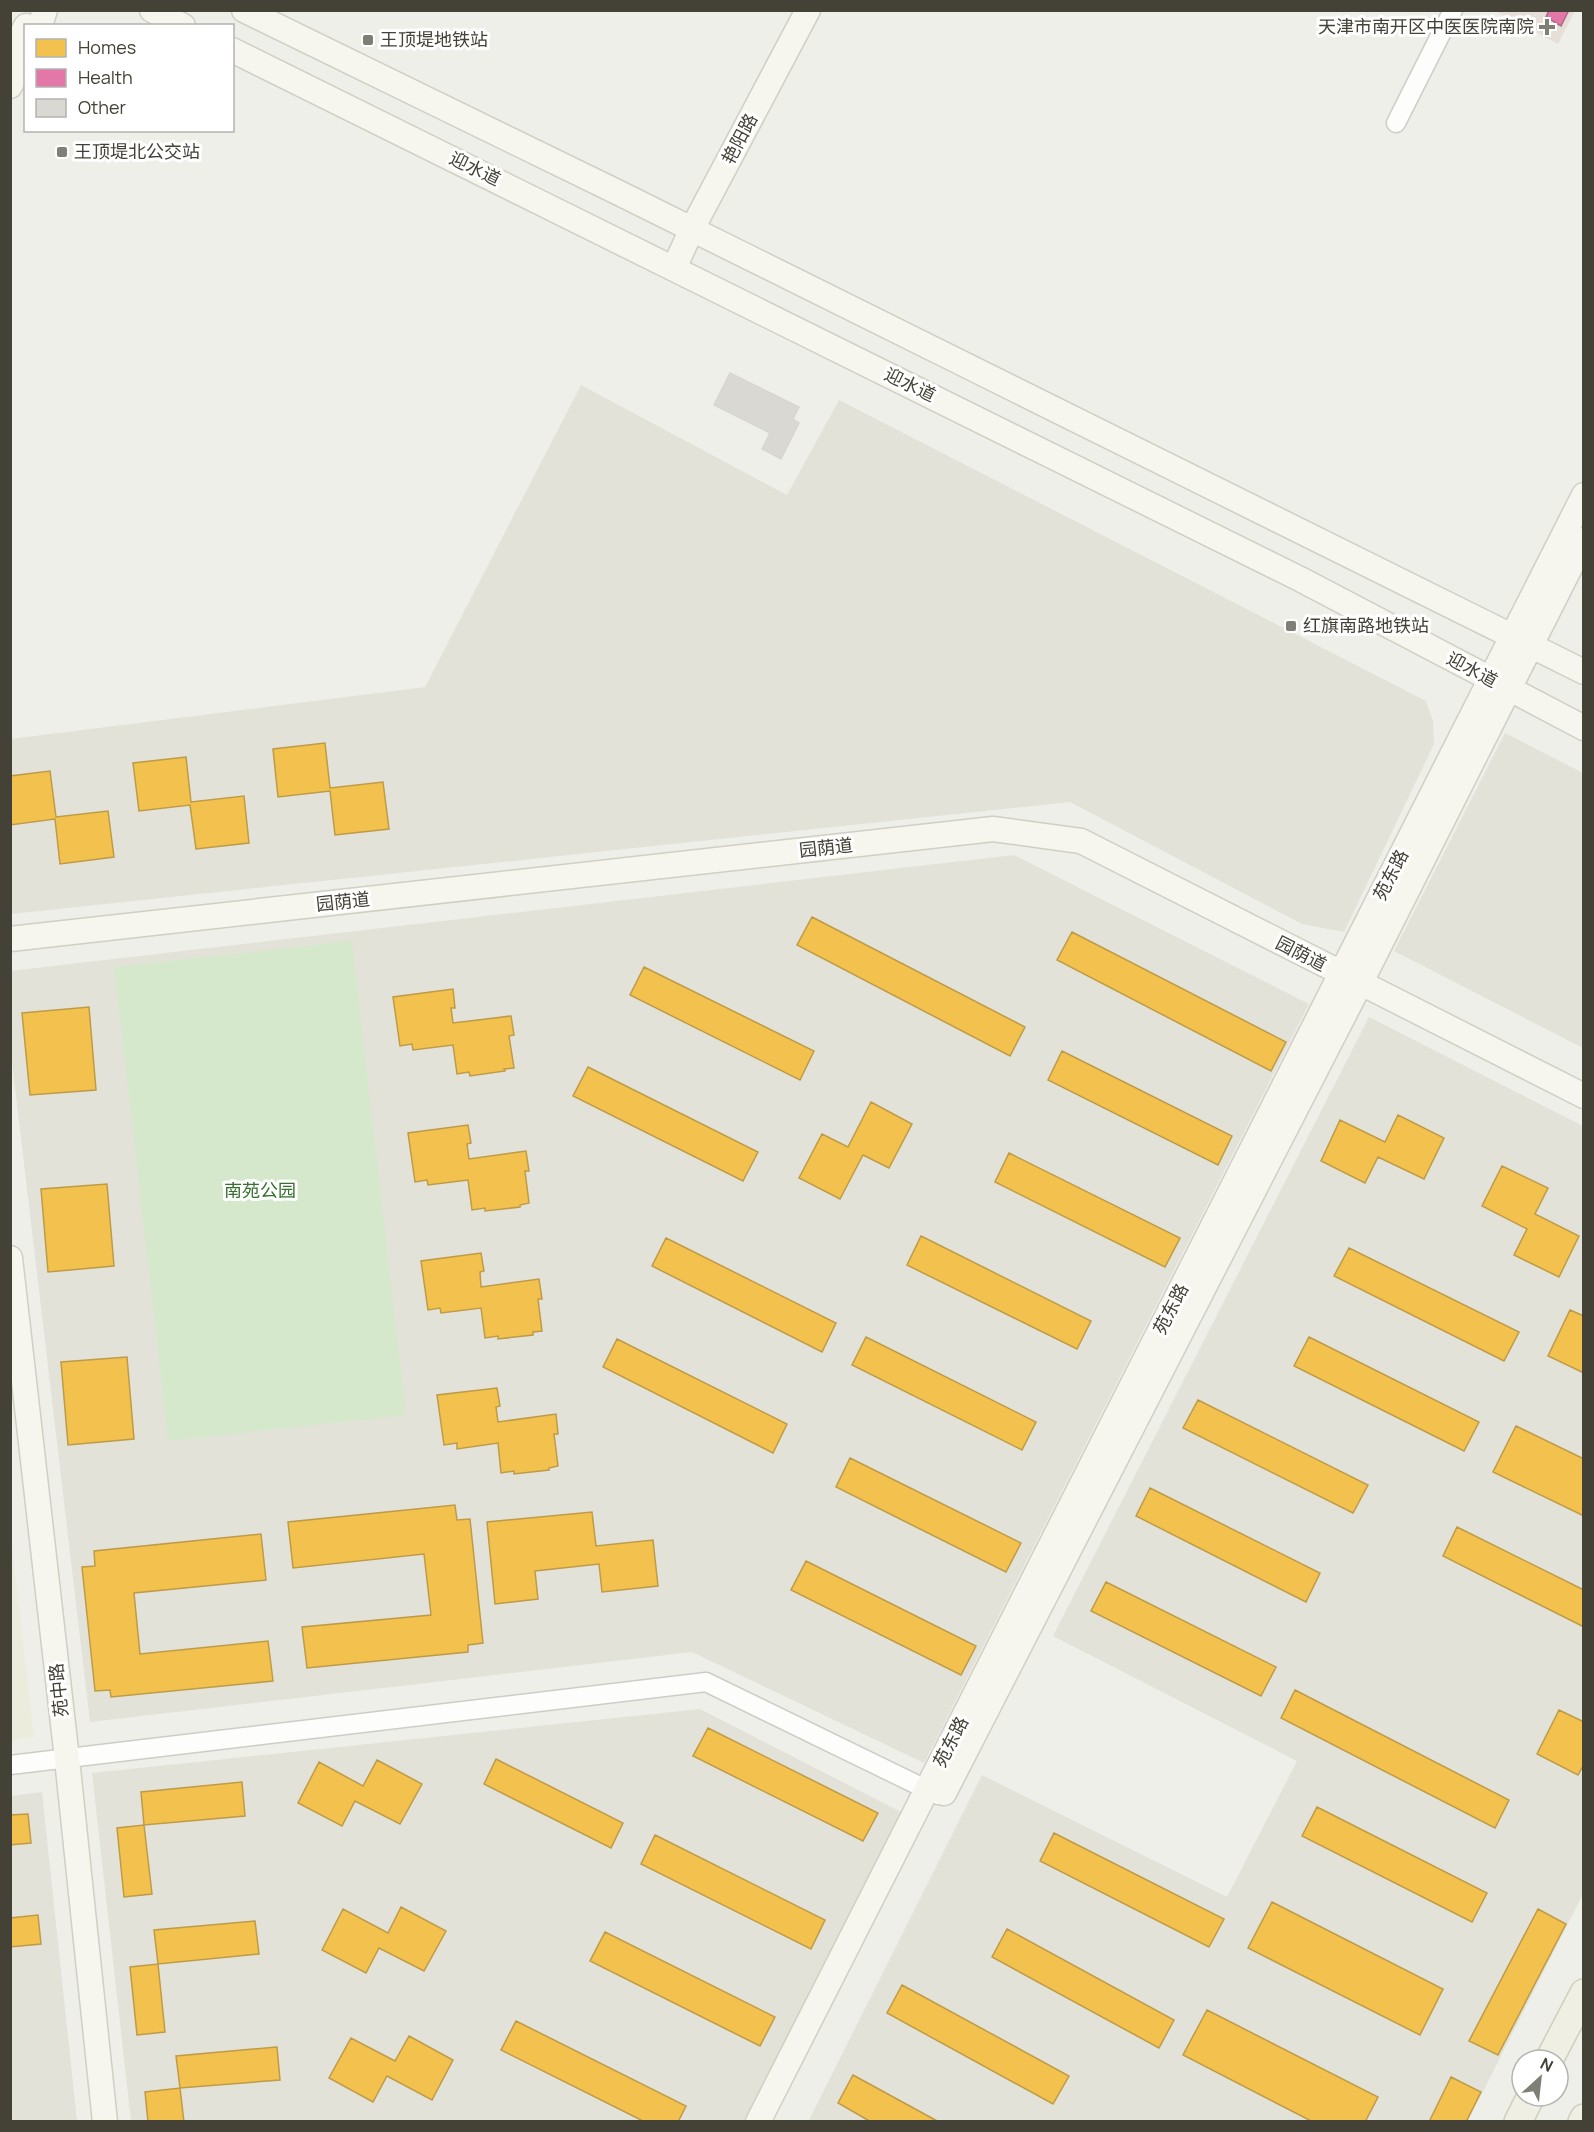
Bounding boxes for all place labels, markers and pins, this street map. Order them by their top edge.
place label: 天津市南开区中医医院南院 [1318,14,1534,38]
marker: 天津市南开区中医医院南院 [1538,18,1556,36]
place label: 王顶堤地铁站 [380,27,488,51]
marker: 王顶堤地铁站 [361,33,375,47]
place label: 王顶堤北公交站 [74,139,200,163]
marker: 王顶堤北公交站 [55,145,69,159]
place label: 红旗南路地铁站 [1303,613,1429,637]
marker: 红旗南路地铁站 [1284,619,1298,633]

